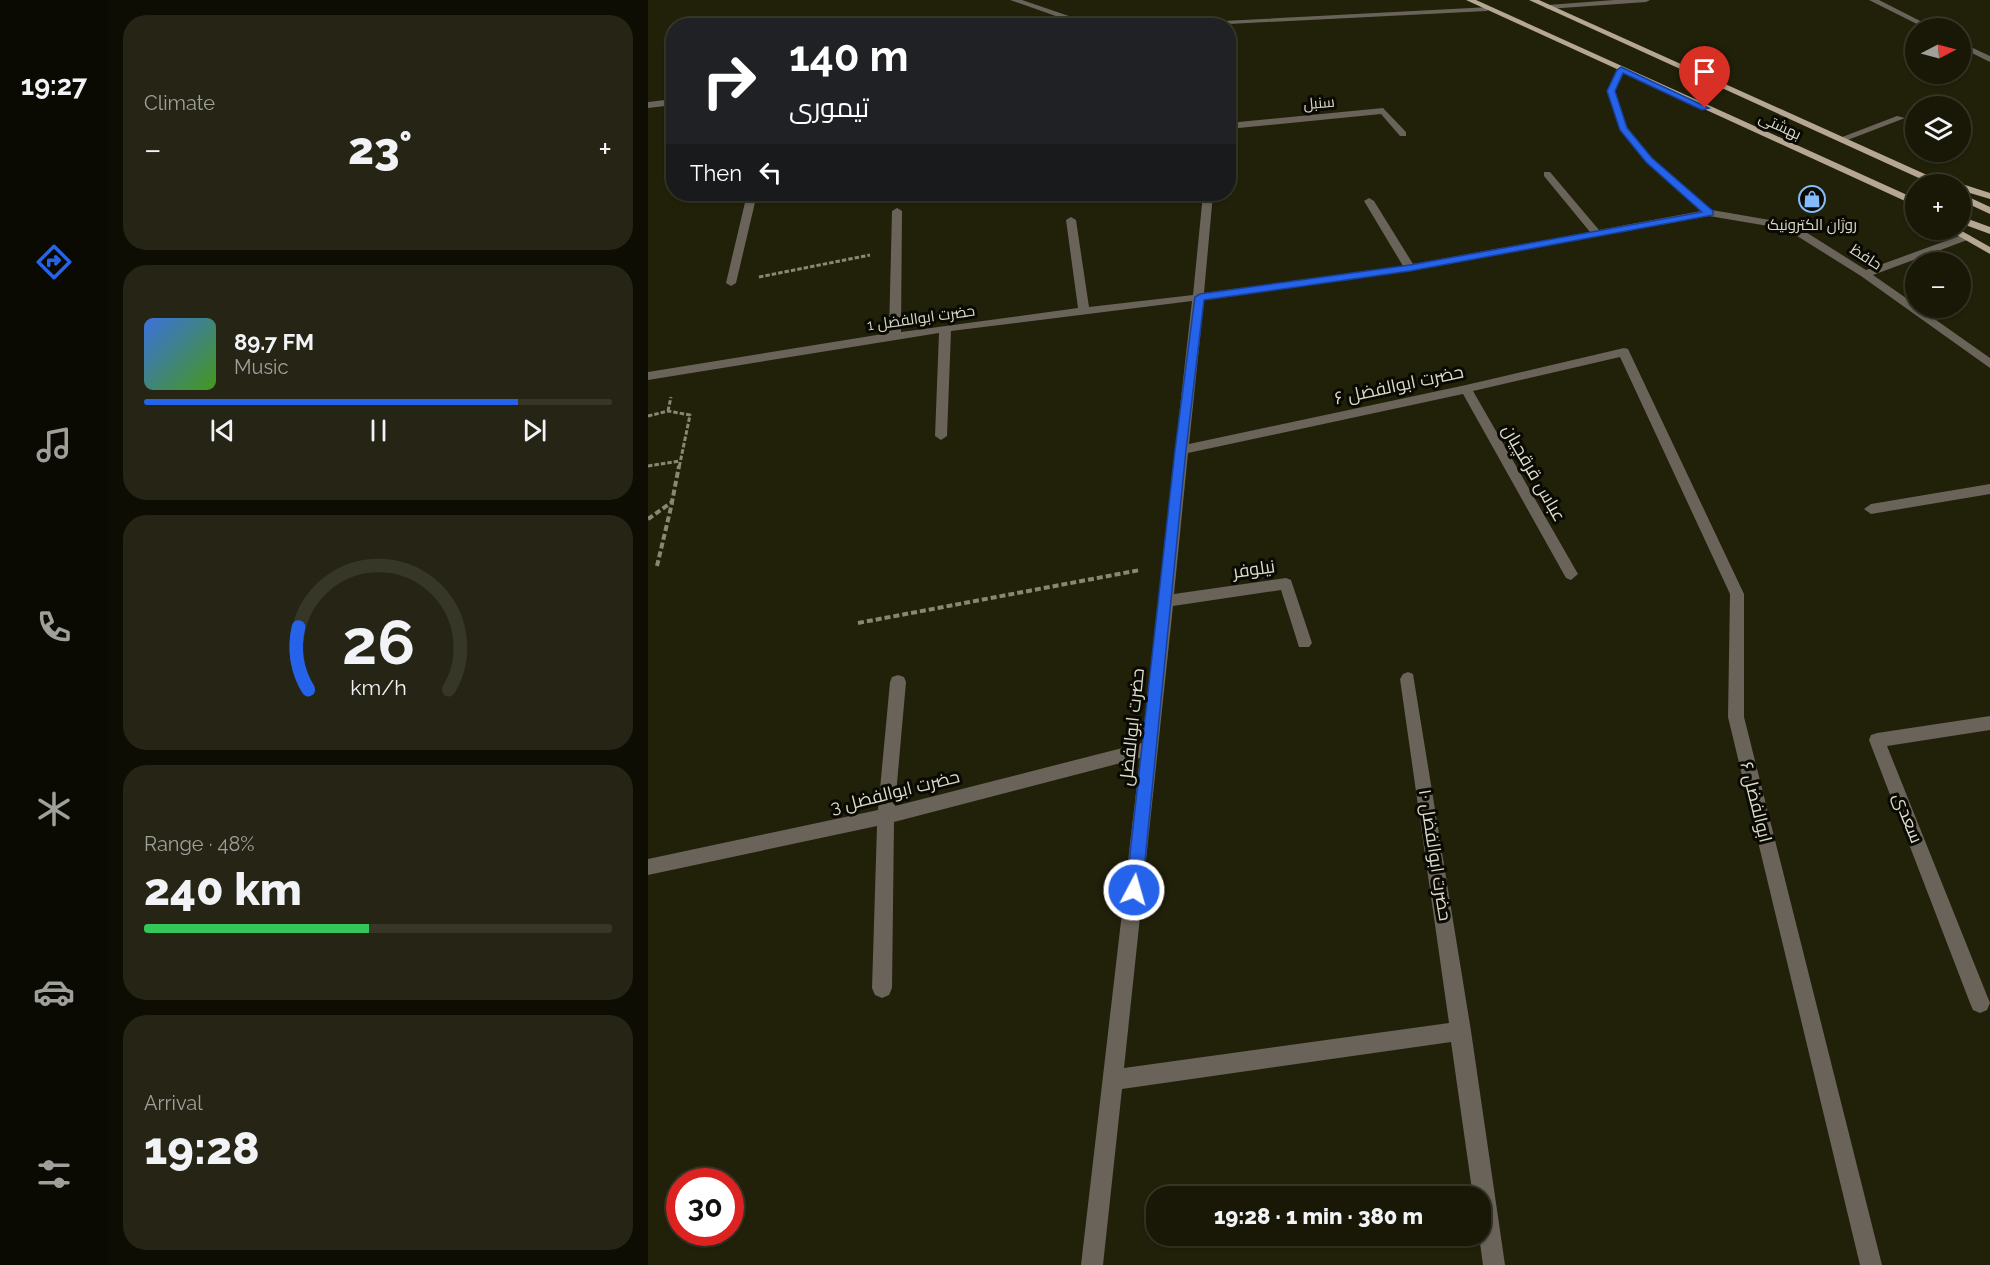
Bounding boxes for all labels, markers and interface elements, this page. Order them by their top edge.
north arrow [1905,18,1971,84]
map controls [1905,18,1971,318]
text: 140 m [789,32,909,81]
icon: right [690,42,768,120]
pin [1679,46,1730,108]
icon: arrive [1688,55,1721,88]
text: 19:27 [21,70,87,101]
text: Climate [144,91,215,115]
text: تیموری [789,92,869,123]
street label: سنبل [1302,93,1336,114]
button: layers [1905,96,1971,162]
street label: بهشتی [1756,108,1804,144]
text: 23° [348,122,412,175]
text: − [144,130,162,169]
text: + [598,130,612,169]
icon: left [754,156,787,189]
text: Then [690,160,742,186]
button: + [1905,174,1971,240]
shop icon: روژان الکترونیک [1797,184,1827,214]
place label: روژان الکترونیک [1767,216,1857,235]
street label: حافظ [1847,240,1885,274]
icon: directions [33,241,75,283]
button: − [1905,252,1971,318]
street label: حضرت ابوالفضل 1 [866,302,976,335]
text: 89.7 FM [234,329,314,355]
text: Music [234,355,288,379]
street label: حضرت ابوالفضل ۶ [1332,361,1466,409]
icon: previous [206,414,239,447]
icon: pause [362,414,395,447]
icon: next [518,414,551,447]
street label: عباس قرقچیان [1497,421,1571,526]
icon: music [33,424,75,466]
street label: نیلوفر [1231,555,1277,583]
text: 26 [341,605,415,679]
icon: phone [33,606,75,648]
street label: حضرت ابوالفضل [1115,667,1149,787]
text: km/h [350,675,406,700]
street label: ابوالفضل ۶ [1735,759,1777,845]
street label: حضرت ابوالفضل 3 [828,765,962,819]
icon: climate [33,788,75,830]
street label: حضرت ابوالفضل ۱۰ [1414,788,1456,922]
street label: سعدی [1888,790,1928,846]
text: Range · 48% [144,832,255,856]
position arrow [1102,858,1166,922]
text: 240 km [144,863,302,916]
icon: car [33,971,75,1013]
text: Arrival [144,1091,203,1115]
text: 19:28 [144,1122,260,1175]
icon: filters [33,1153,75,1195]
speed limit sign: 30 [666,1168,744,1246]
text: 19:28 · 1 min · 380 m [1214,1203,1423,1229]

